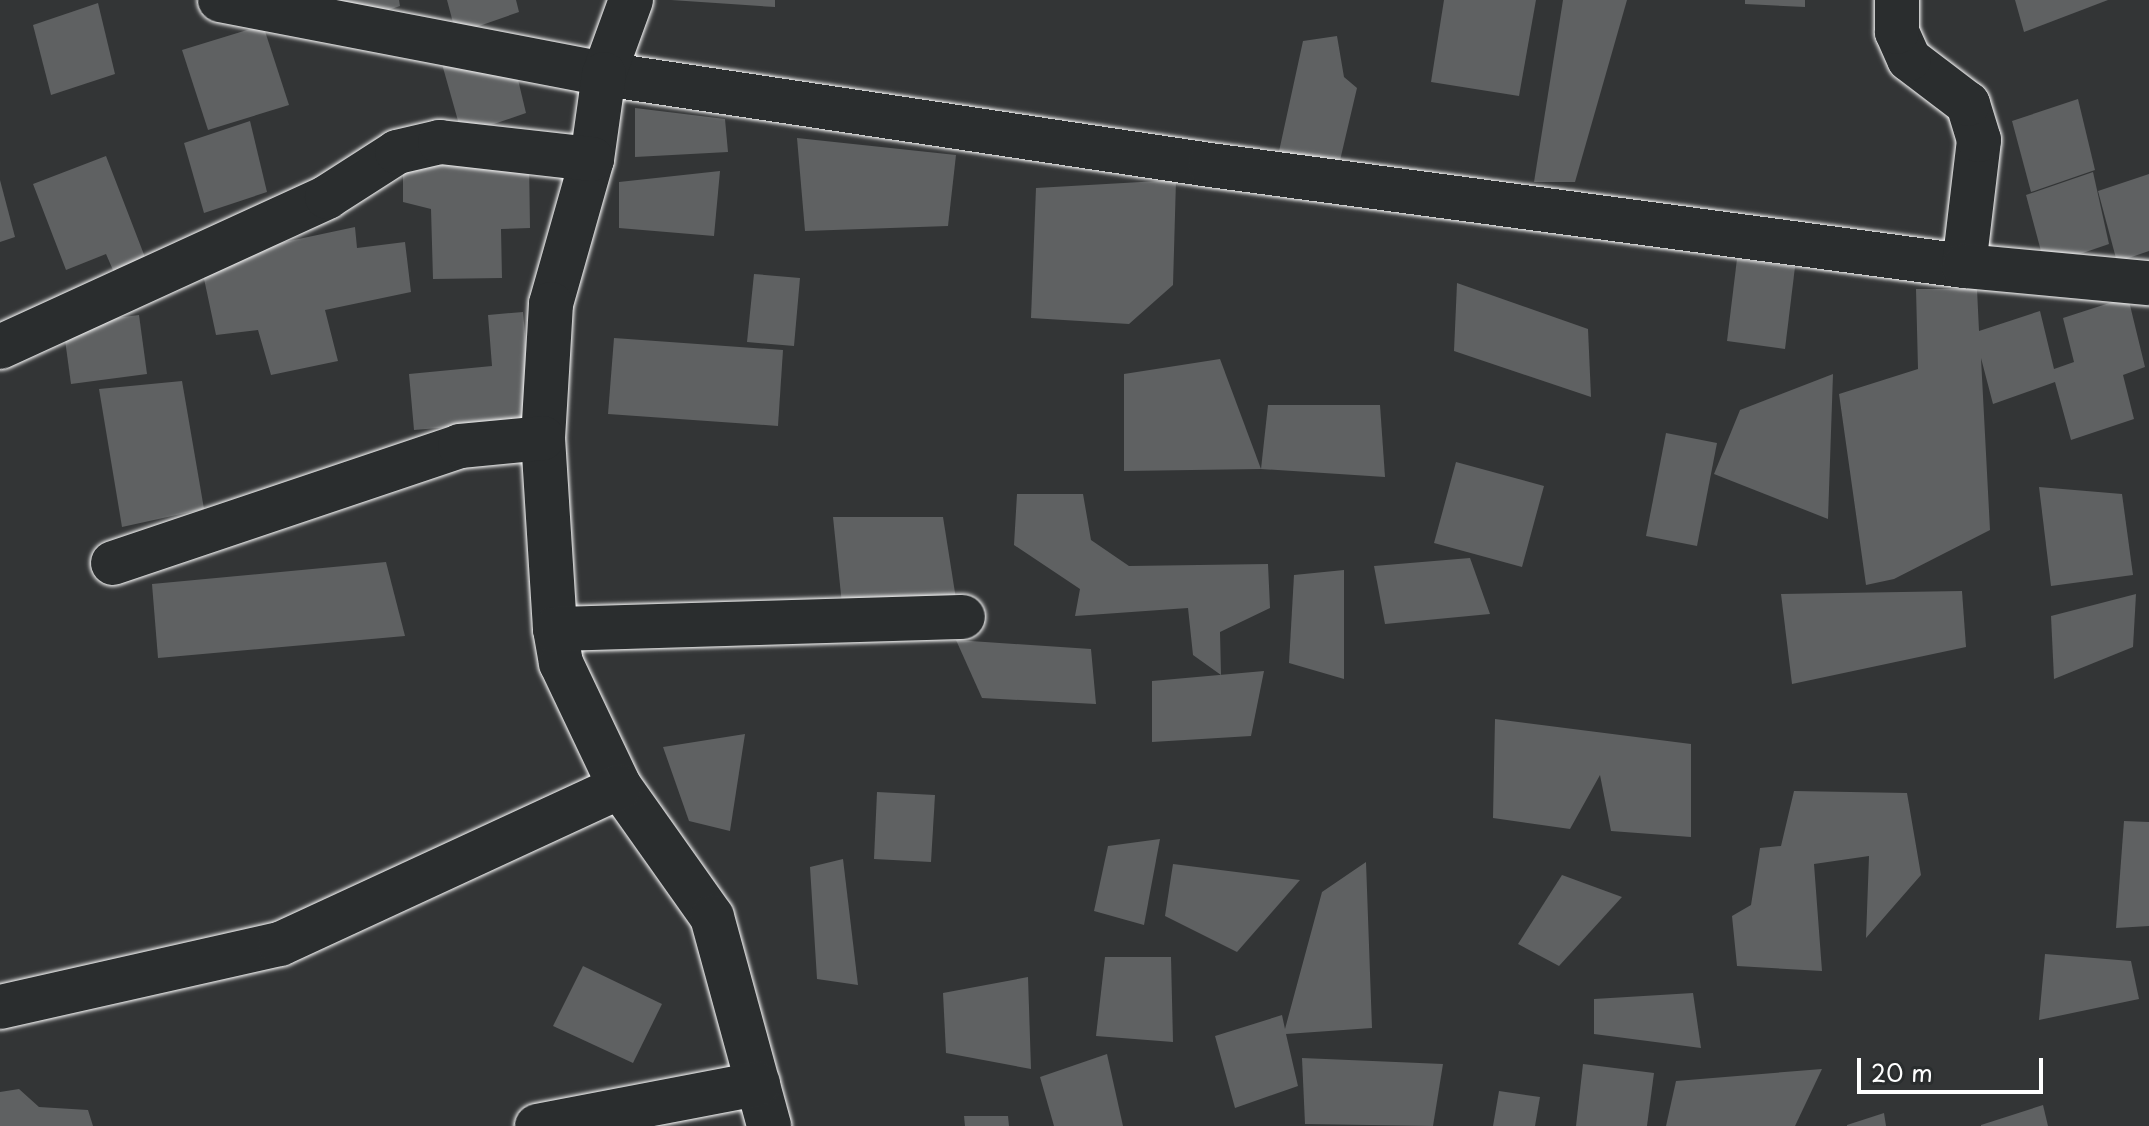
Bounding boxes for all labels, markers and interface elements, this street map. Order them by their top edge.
scale bar [1861,1042,2047,1092]
text: 20 m [1871,1054,1933,1090]

